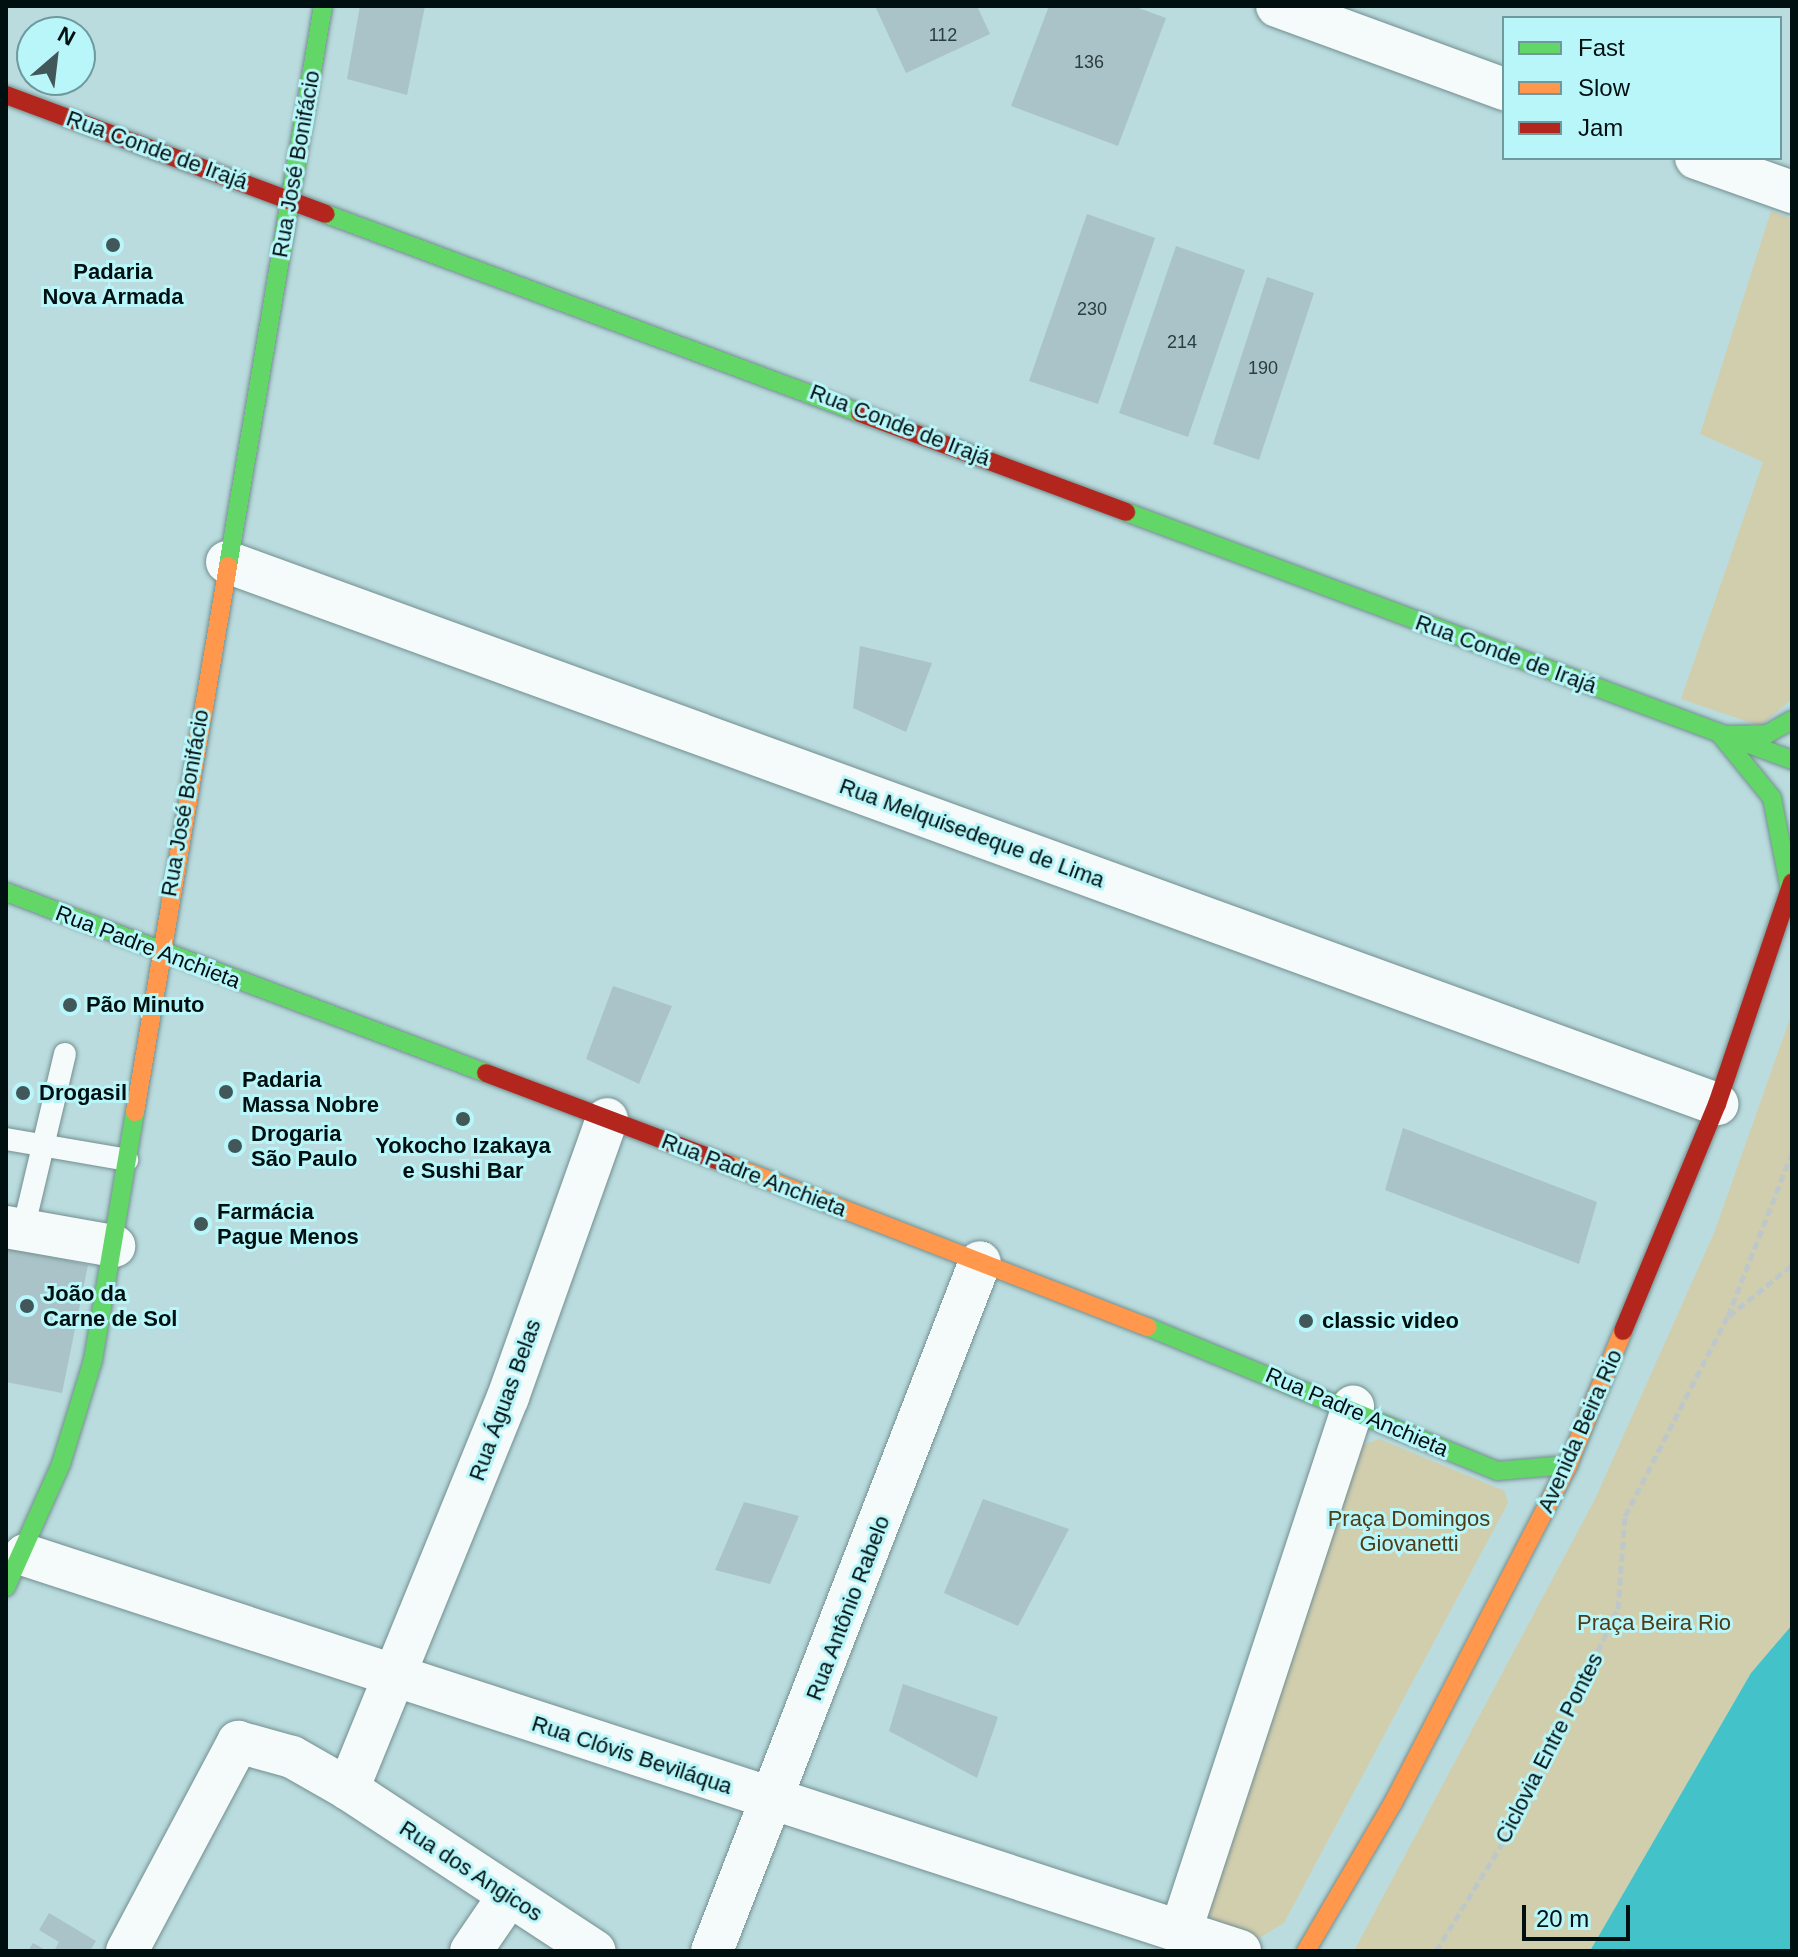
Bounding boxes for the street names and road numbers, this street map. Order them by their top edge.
street label: Rua José Bonifácio [267,68,325,260]
street label: Rua Conde de Irajá [63,105,251,195]
street label: Rua Conde de Irajá [806,378,994,472]
street label: Rua Conde de Irajá [1412,609,1600,699]
street label: Rua José Bonifácio [156,707,214,899]
street label: Rua Melquisedeque de Lima [836,773,1108,893]
street label: Rua Padre Anchieta [51,899,245,995]
street label: Rua Padre Anchieta [657,1127,851,1223]
street label: Rua Águas Belas [464,1316,546,1484]
street label: Avenida Beira Rio [1532,1345,1628,1517]
street label: Rua Padre Anchieta [1261,1361,1453,1463]
street label: Rua Antônio Rabelo [800,1511,896,1705]
street label: Ciclovia Entre Pontes [1489,1648,1609,1848]
street label: Rua Clóvis Beviláqua [528,1710,736,1800]
street label: Rua dos Angicos [394,1815,548,1927]

